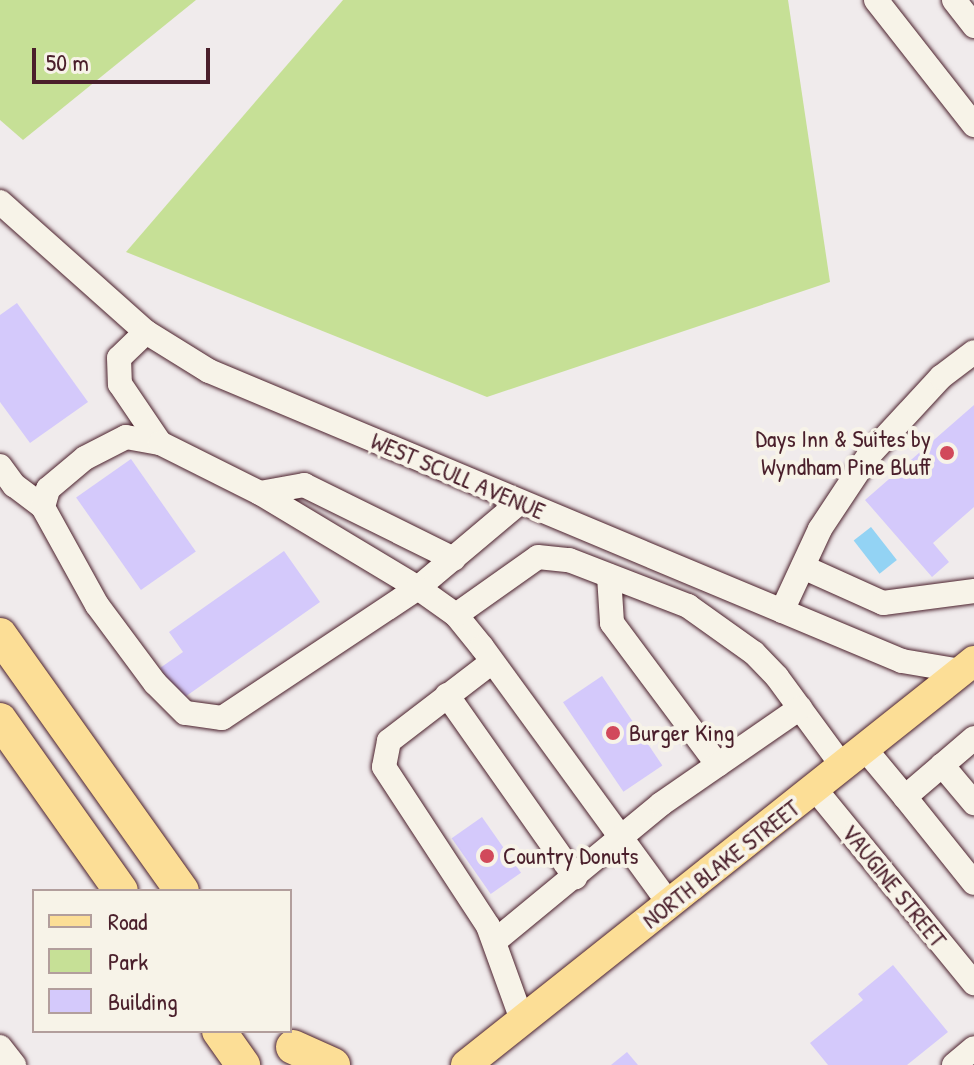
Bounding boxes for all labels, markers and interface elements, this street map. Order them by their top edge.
scale bar [36,32,214,82]
text: 50 m [46,46,89,78]
place label: Days Inn & Suites by Wyndham Pine Bluff [756,425,931,481]
street label: WEST SCULL AVENUE [367,426,549,526]
marker: Days Inn & Suites by Wyndham Pine Bluff [938,444,956,462]
place label: Burger King [629,719,734,747]
marker: Burger King [604,724,622,742]
street label: NORTH BLAKE STREET [636,794,806,934]
street label: VAUGINE STREET [836,819,952,953]
place label: Country Donuts [503,842,638,870]
marker: Country Donuts [478,847,496,865]
legend [32,889,292,1033]
text: Road [108,905,147,937]
text: Park [108,945,148,977]
text: Building [108,985,178,1017]

